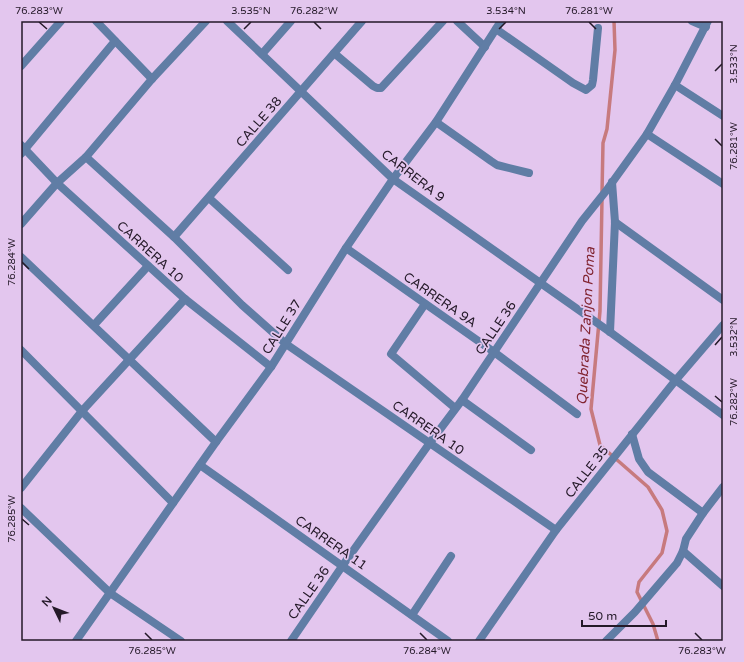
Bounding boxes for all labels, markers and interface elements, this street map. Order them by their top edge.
text: 76.283°W [15,5,63,17]
text: 3.535°N [231,5,271,17]
text: 76.282°W [290,5,338,17]
text: 3.534°N [486,5,526,17]
text: 76.281°W [565,5,613,17]
text: 3.533°N [728,44,740,84]
street label: CALLE 38 [233,93,285,151]
text: 76.281°W [728,122,740,170]
street label: CARRERA 9 [378,146,448,206]
street label: CARRERA 10 [113,218,187,286]
text: 76.284°W [6,238,18,286]
water label: Quebrada Zanjon Poma [573,245,599,405]
street label: CARRERA 9A [400,269,480,331]
street label: CALLE 37 [259,297,305,357]
street label: CALLE 36 [472,298,520,358]
text: 3.532°N [728,317,740,357]
text: 76.282°W [728,378,740,426]
street label: CARRERA 10 [389,397,467,459]
street label: CALLE 35 [562,443,612,501]
text: 76.285°W [6,495,18,543]
street label: CARRERA 11 [292,512,370,574]
street label: CALLE 36 [285,563,333,623]
north arrow [34,588,74,628]
text: N [39,594,55,609]
scale bar [582,602,666,628]
text: 50 m [588,609,617,623]
text: 76.285°W [128,645,176,657]
text: 76.284°W [403,645,451,657]
text: 76.283°W [678,645,726,657]

